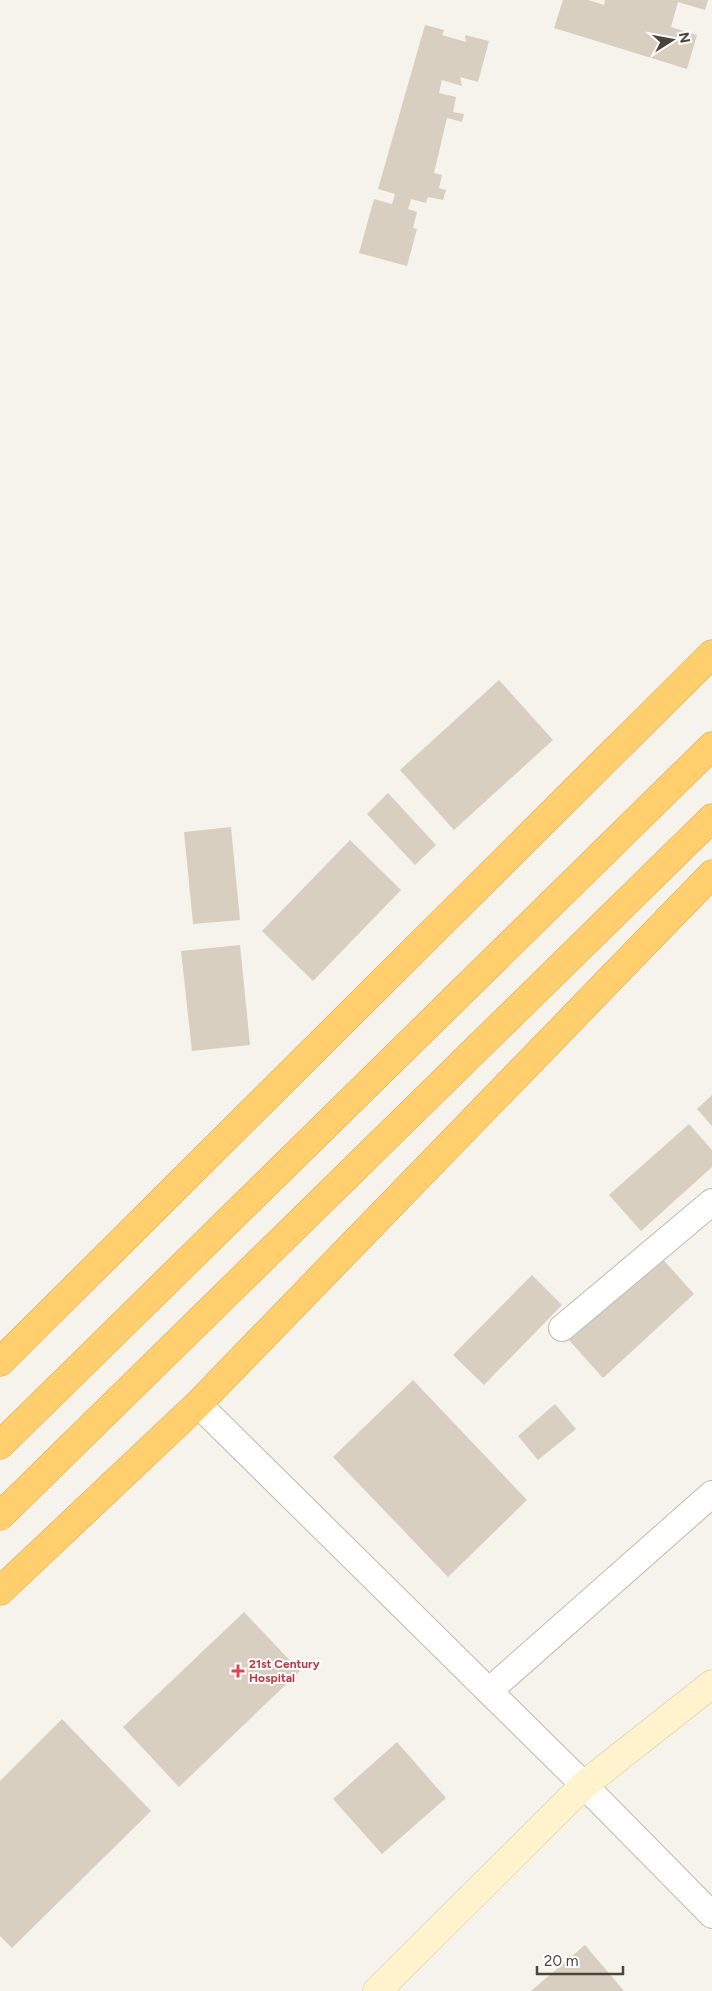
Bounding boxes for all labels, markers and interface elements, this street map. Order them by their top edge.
north arrow [647,15,697,65]
text: N [675,31,694,45]
place label: 21st Century Hospital [249,1657,320,1685]
marker: 21st Century Hospital [231,1664,245,1678]
scale bar [537,1944,623,1976]
text: 20 m [544,1952,578,1970]

